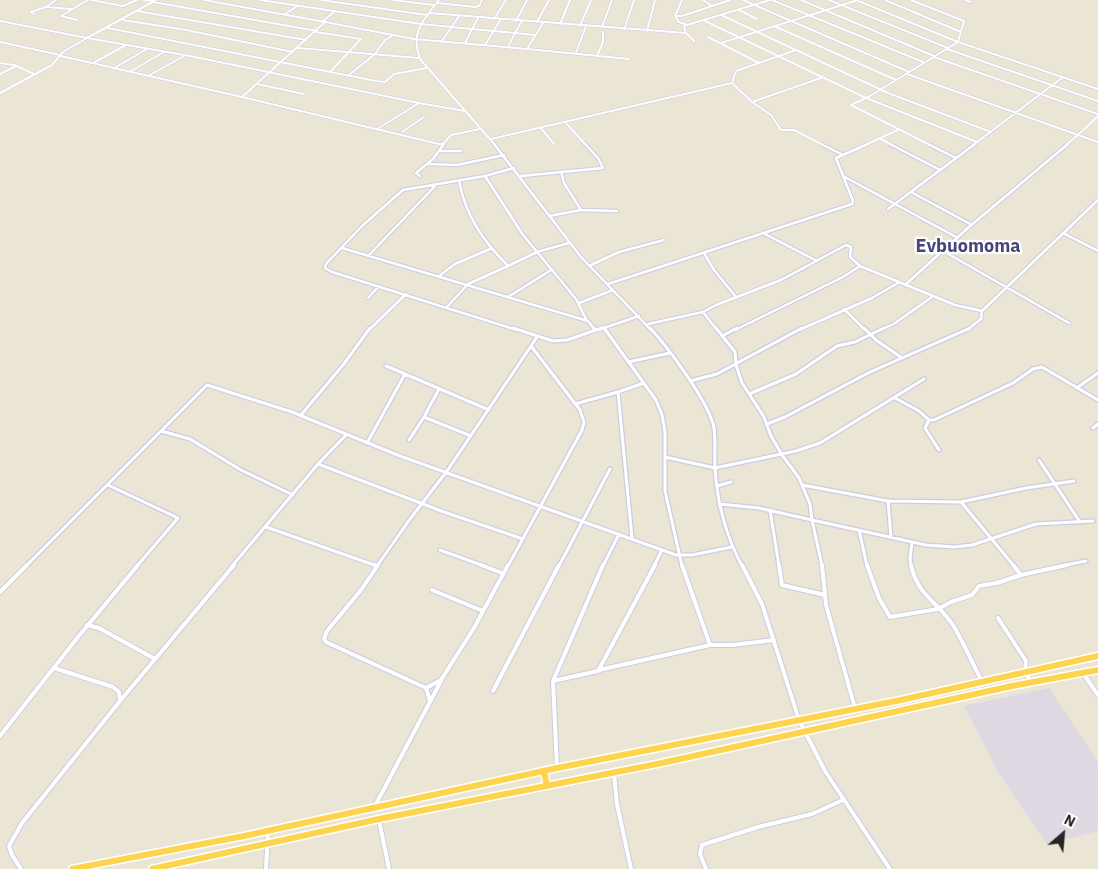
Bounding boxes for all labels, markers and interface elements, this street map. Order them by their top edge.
district label: Evbuomoma [915,236,1021,258]
north arrow [1038,809,1088,859]
text: N [1061,810,1078,831]

